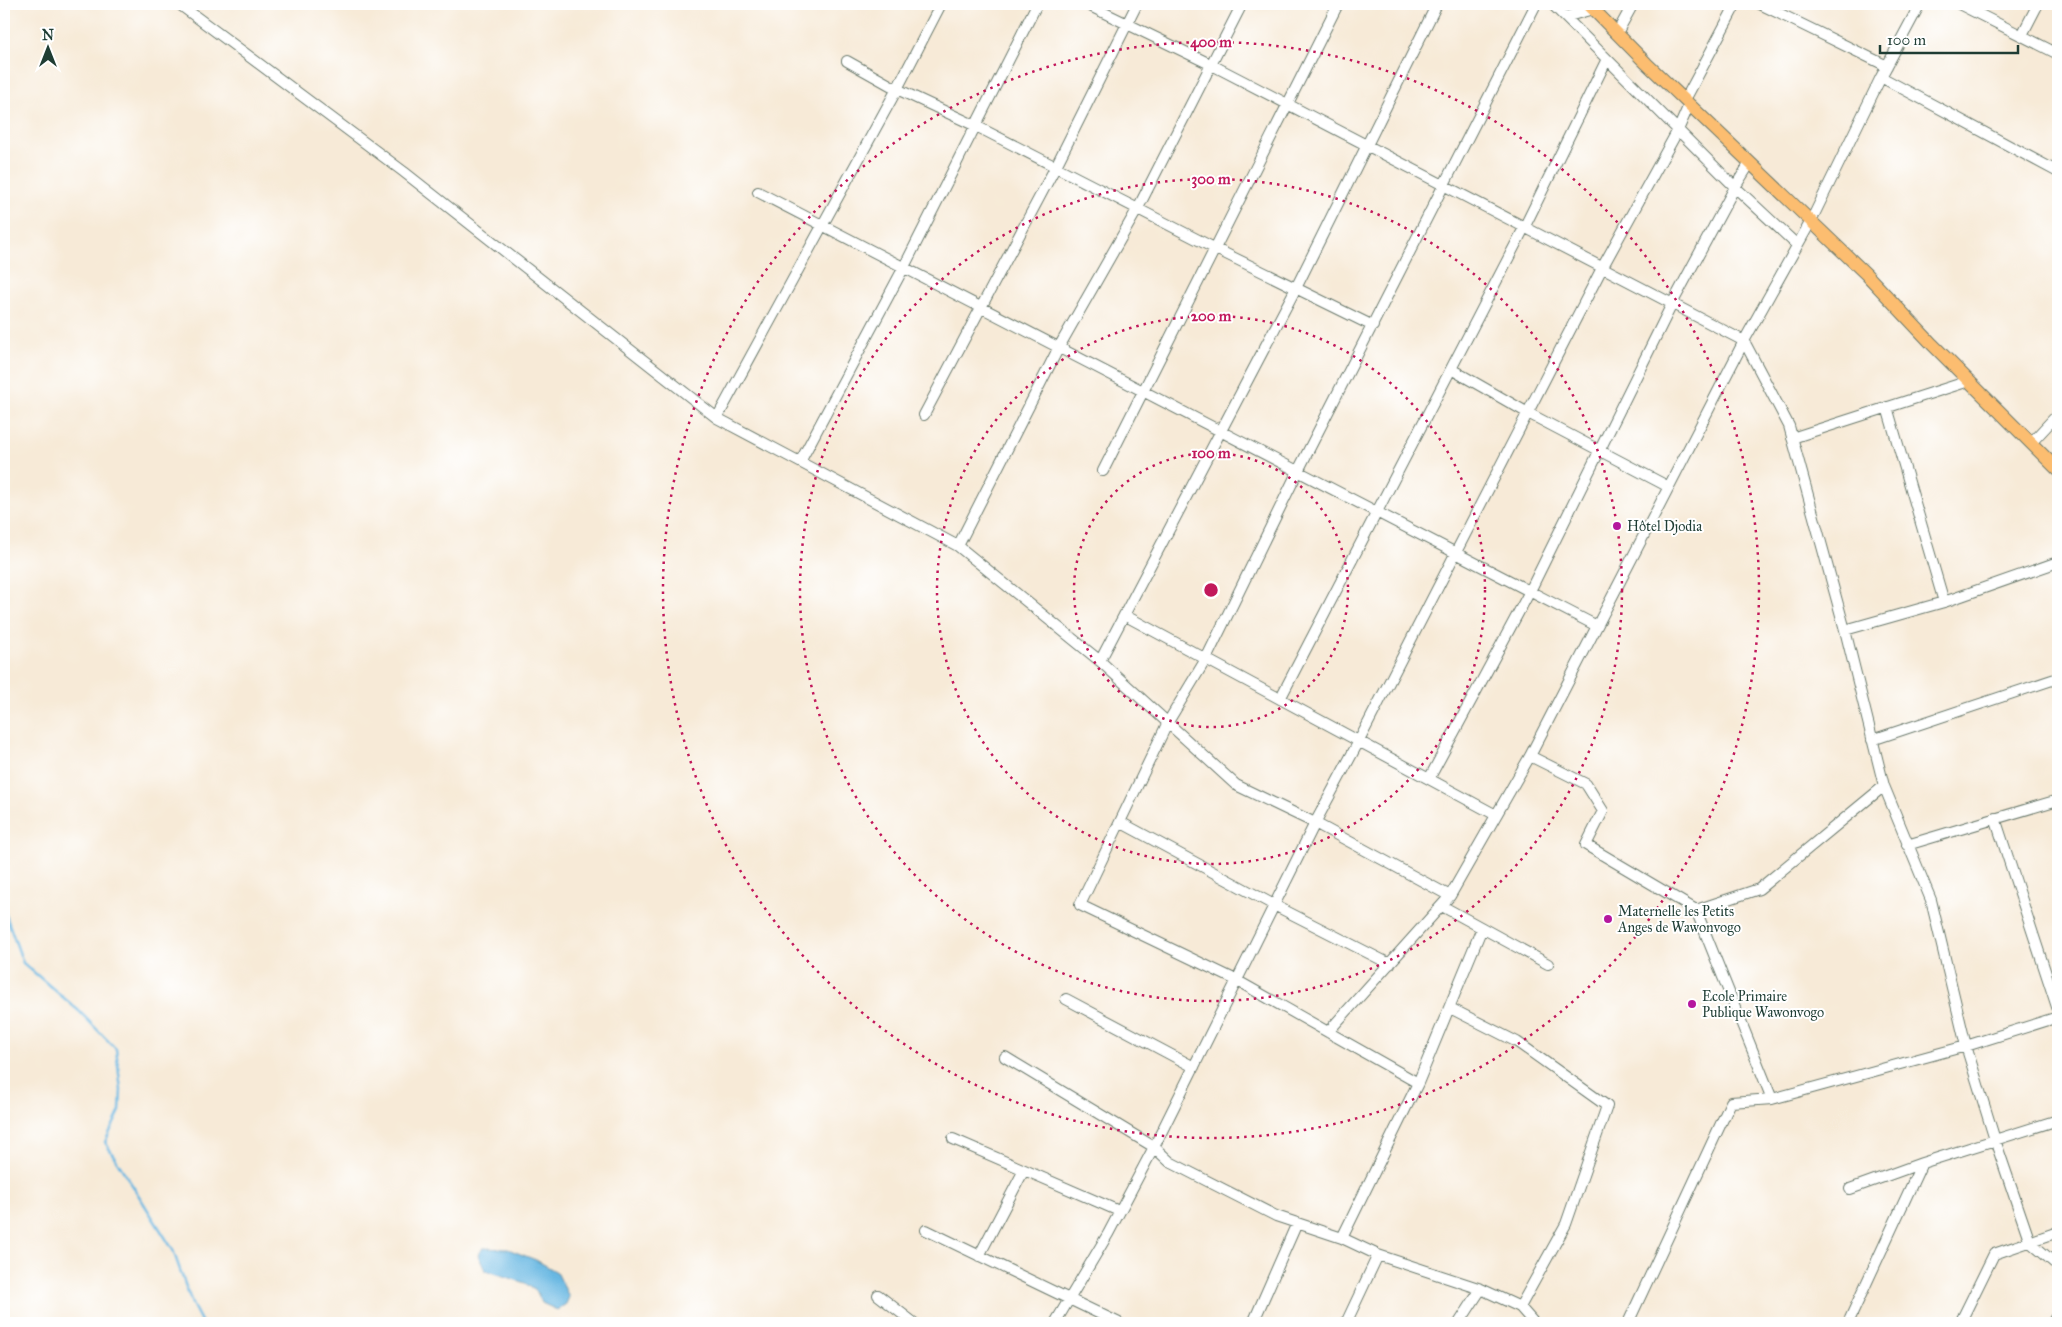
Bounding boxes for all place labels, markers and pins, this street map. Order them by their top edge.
place label: Hôtel Djodia [1627,518,1702,535]
marker: Hôtel Djodia [1611,520,1623,532]
centre of rings [1202,581,1220,599]
place label: Maternelle les Petits Anges de Wawonvogo [1617,903,1741,936]
marker: Maternelle les Petits Anges de Wawonvogo [1602,913,1614,925]
place label: Ecole Primaire Publique Wawonvogo [1702,988,1824,1022]
marker: Ecole Primaire Publique Wawonvogo [1686,998,1698,1010]

